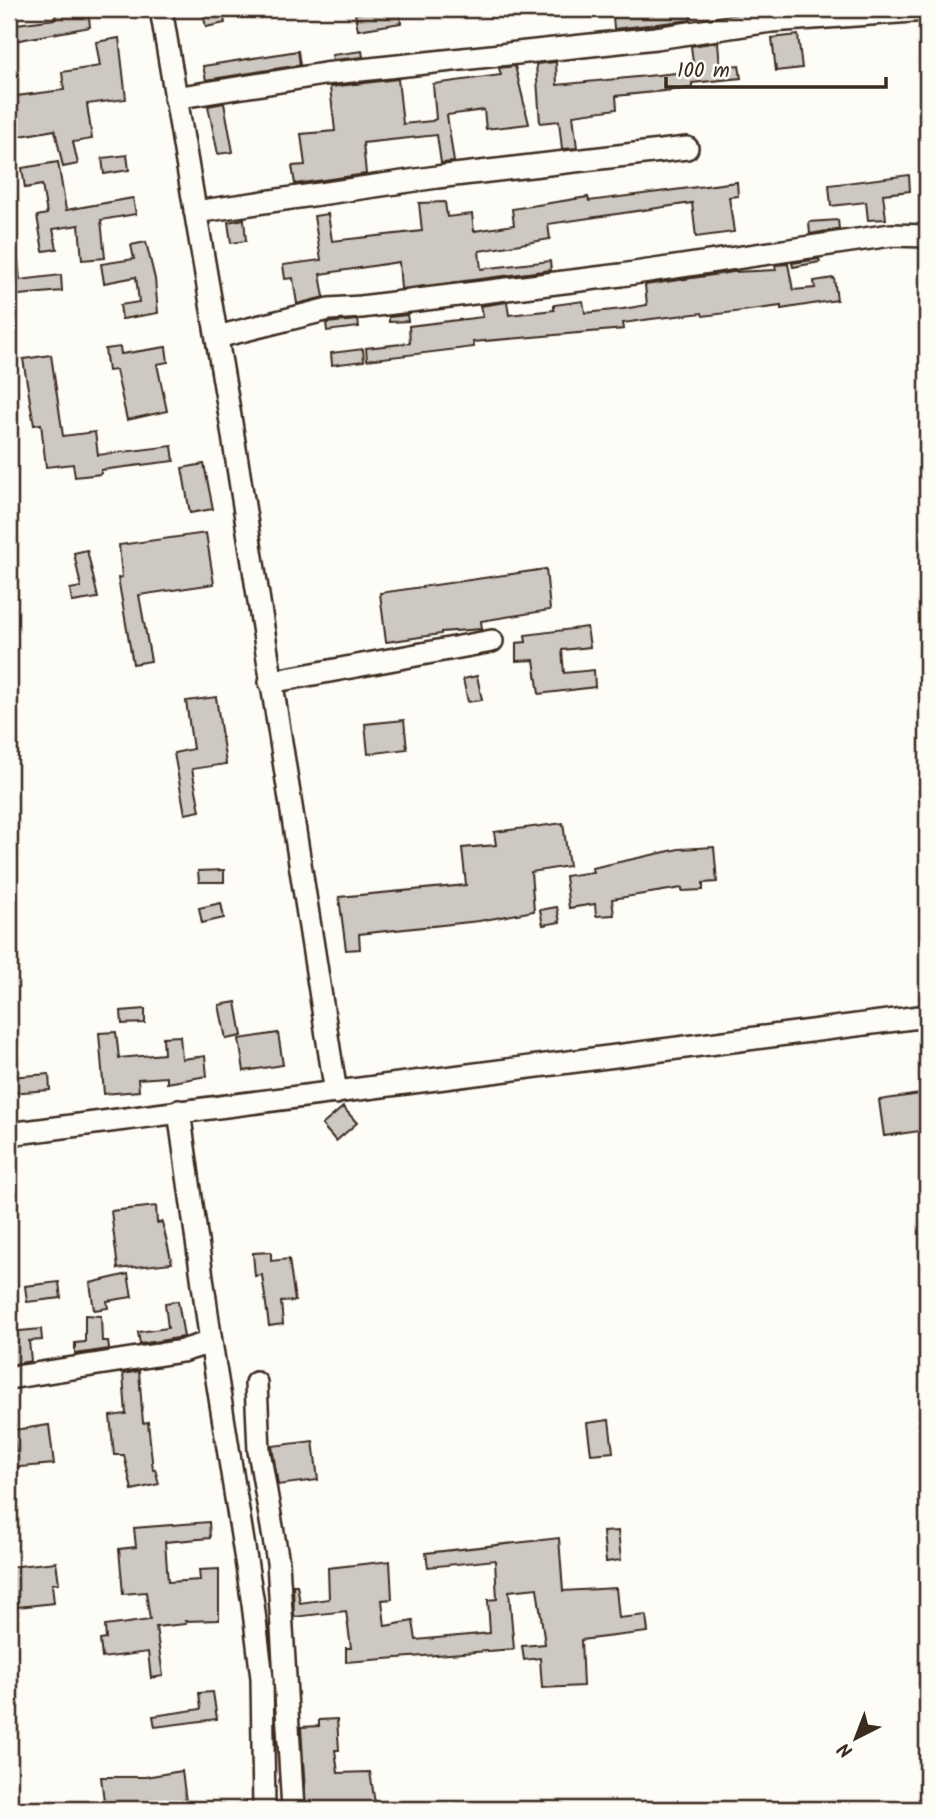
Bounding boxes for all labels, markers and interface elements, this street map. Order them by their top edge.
scale bar [666,46,887,90]
text: 100 m [677,55,730,88]
north arrow [820,1702,890,1772]
text: N [831,1734,860,1764]

